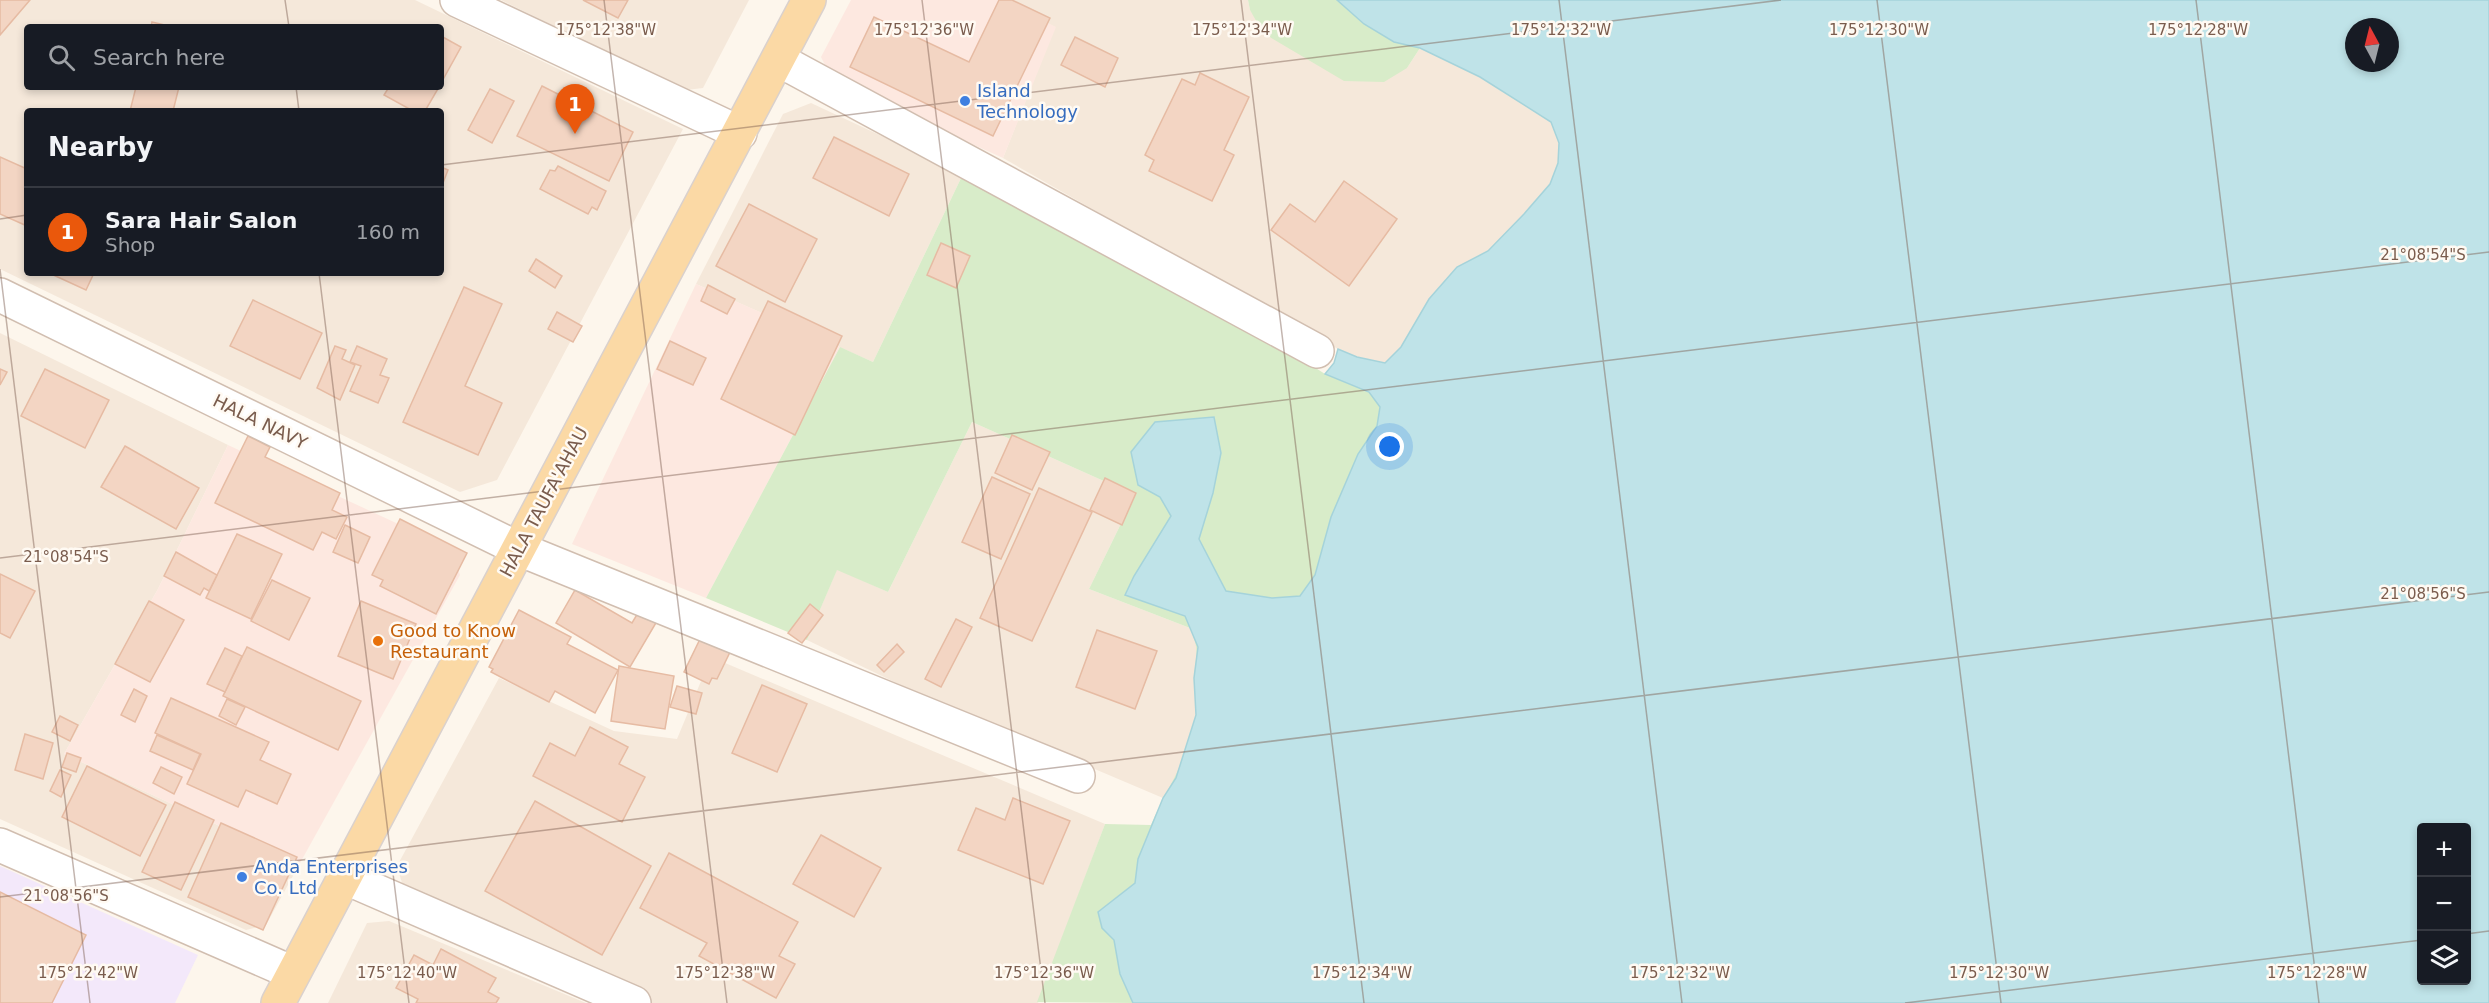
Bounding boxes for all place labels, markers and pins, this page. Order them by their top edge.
place label: Island Technology [976,80,1078,122]
pin: 1 [556,84,594,134]
marker: Island Technology [958,94,972,108]
place label: Good to Know Restaurant [390,620,516,662]
marker: Good to Know Restaurant [371,634,385,648]
place label: Anda Enterprises Co. Ltd [254,856,408,898]
marker: Anda Enterprises Co. Ltd [235,870,249,884]

